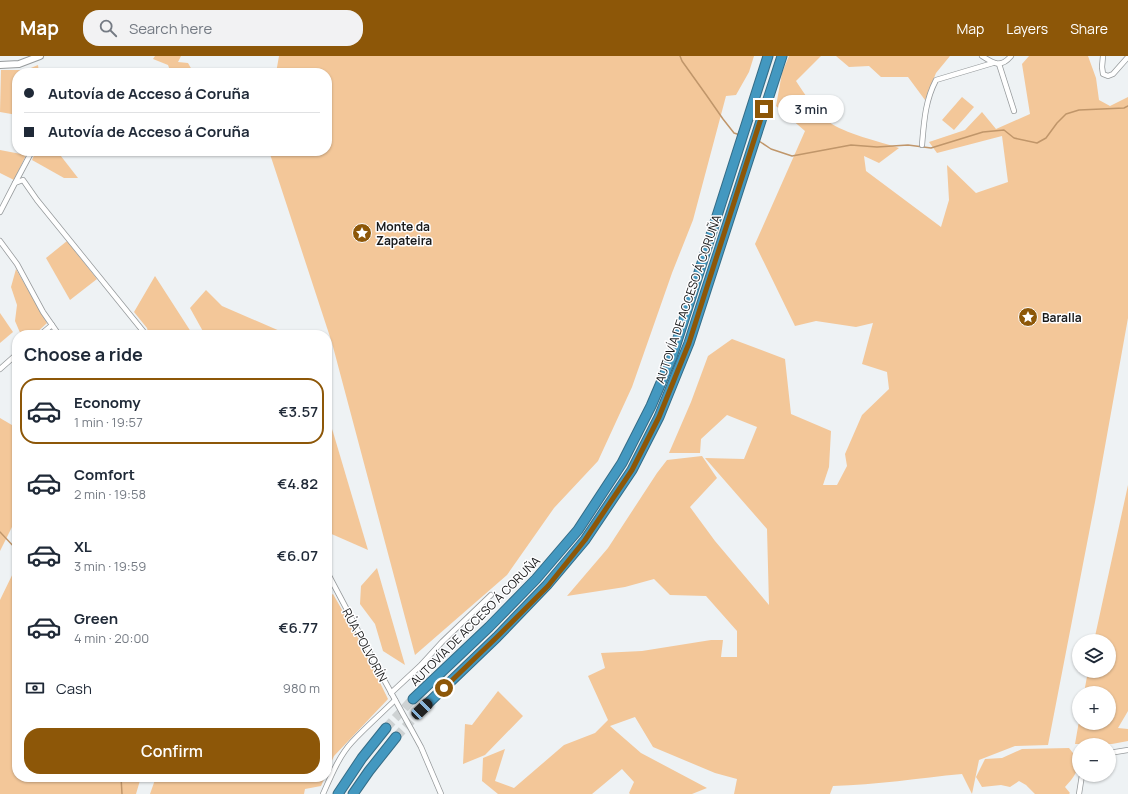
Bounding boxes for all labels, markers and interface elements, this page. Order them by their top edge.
search box [83,10,363,46]
text: Map [20,15,59,41]
icon: search [97,17,119,39]
text: Search here [129,18,212,39]
text: Map [956,19,984,38]
text: Layers [1006,19,1048,38]
text: Share [1070,19,1108,38]
text: Autovía de Acceso á Coruña [48,83,250,104]
callout: 3 min [778,95,844,123]
route end [755,100,773,118]
text: 3 min [795,100,827,118]
text: Autovía de Acceso á Coruña [48,121,250,142]
street label: AUTOVÍA DE ACCESO Á CORUÑA [651,212,725,386]
place label: Monte da Zapateira [376,218,432,249]
place icon: Monte da Zapateira [351,222,373,244]
place icon: Baralla [1017,306,1039,328]
place label: Baralla [1042,309,1082,326]
text: Choose a ride [24,342,143,366]
text: Economy [74,392,141,413]
icon: car [26,393,62,429]
text: €3.57 [278,401,318,422]
text: 1 min · 19:57 [74,413,143,431]
text: Comfort [74,464,135,485]
icon: car [26,465,62,501]
text: €4.82 [277,473,318,494]
text: 2 min · 19:58 [74,485,146,503]
text: XL [74,536,92,557]
icon: car [26,537,62,573]
text: €6.07 [277,545,318,566]
street label: AUTOVÍA DE ACCESO Á CORUÑA [406,552,544,690]
text: 3 min · 19:59 [74,557,146,575]
street label: RÚA POLVORÍN [338,605,392,685]
text: Green [74,608,118,629]
icon: car [26,609,62,645]
text: €6.77 [278,617,318,638]
text: 4 min · 20:00 [74,629,149,647]
map controls [1072,634,1116,782]
button: layers [1072,634,1116,678]
icon: cash [24,677,46,699]
text: Cash [56,678,92,699]
text: 980 m [283,679,320,697]
route start [435,679,453,697]
button: + [1072,686,1116,730]
car [409,696,435,722]
button: Confirm [24,728,320,774]
button: − [1072,738,1116,782]

